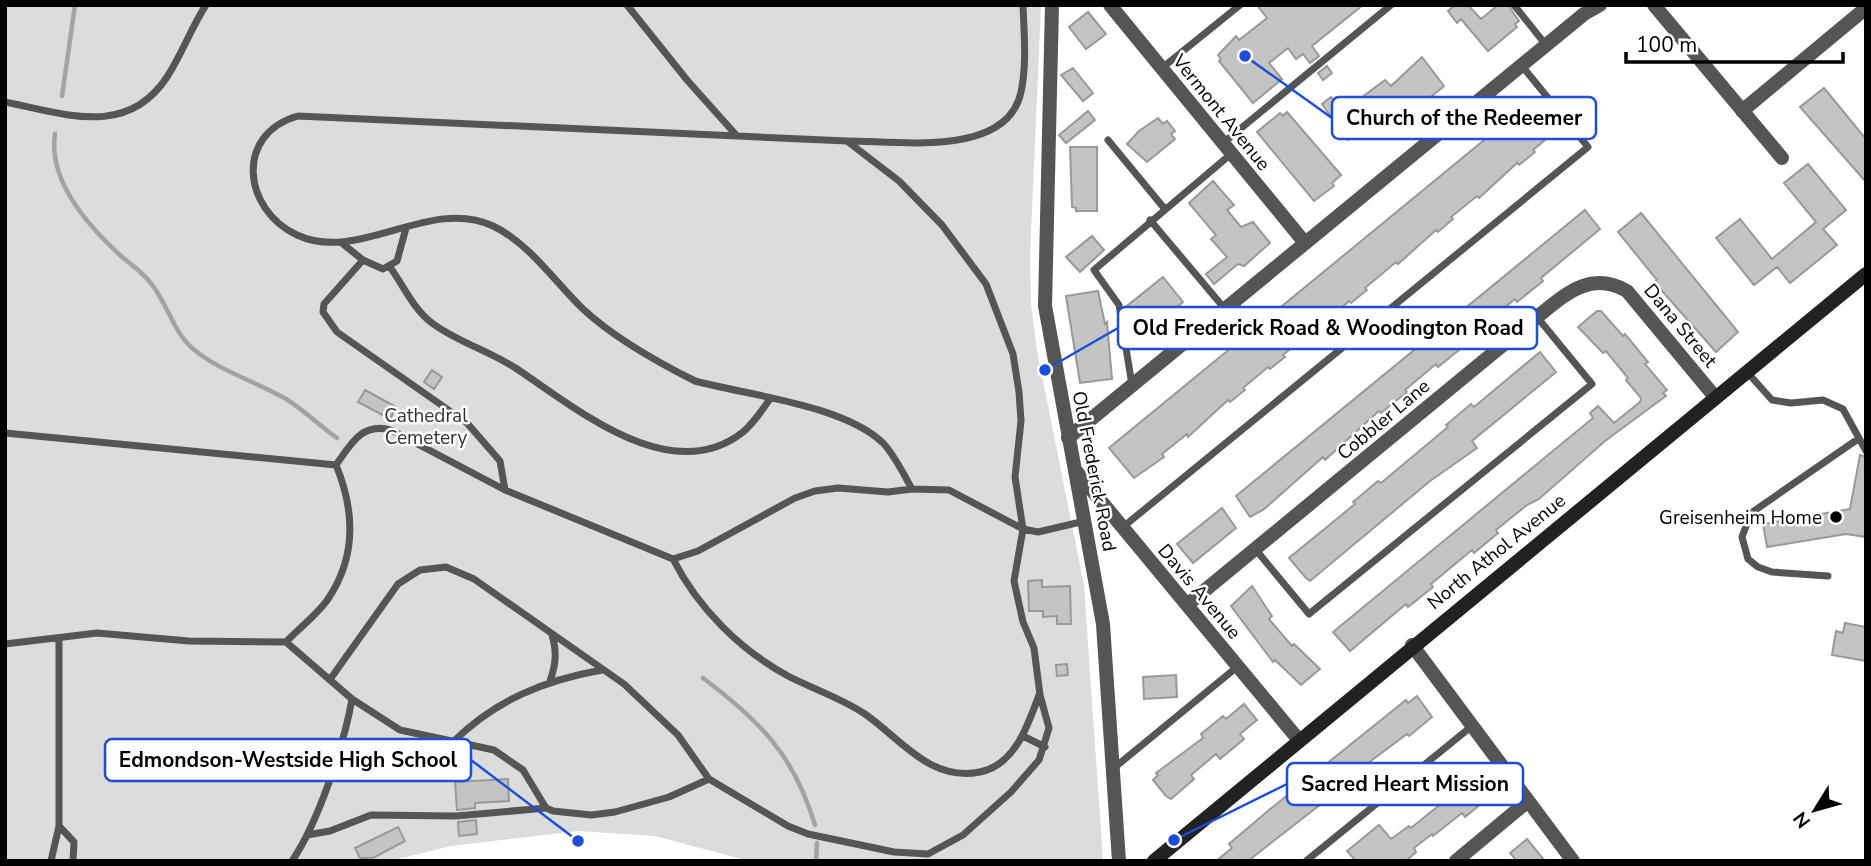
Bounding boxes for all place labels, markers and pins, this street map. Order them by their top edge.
callout: Church of the Redeemer [1332,97,1596,139]
callout: Old Frederick Road & Woodington Road [1118,307,1537,349]
place label: Greisenheim Home [1659,505,1822,531]
marker: Greisenheim Home [1828,509,1844,525]
callout: Edmondson-Westside High School [105,739,471,781]
callout: Sacred Heart Mission [1287,763,1523,805]

